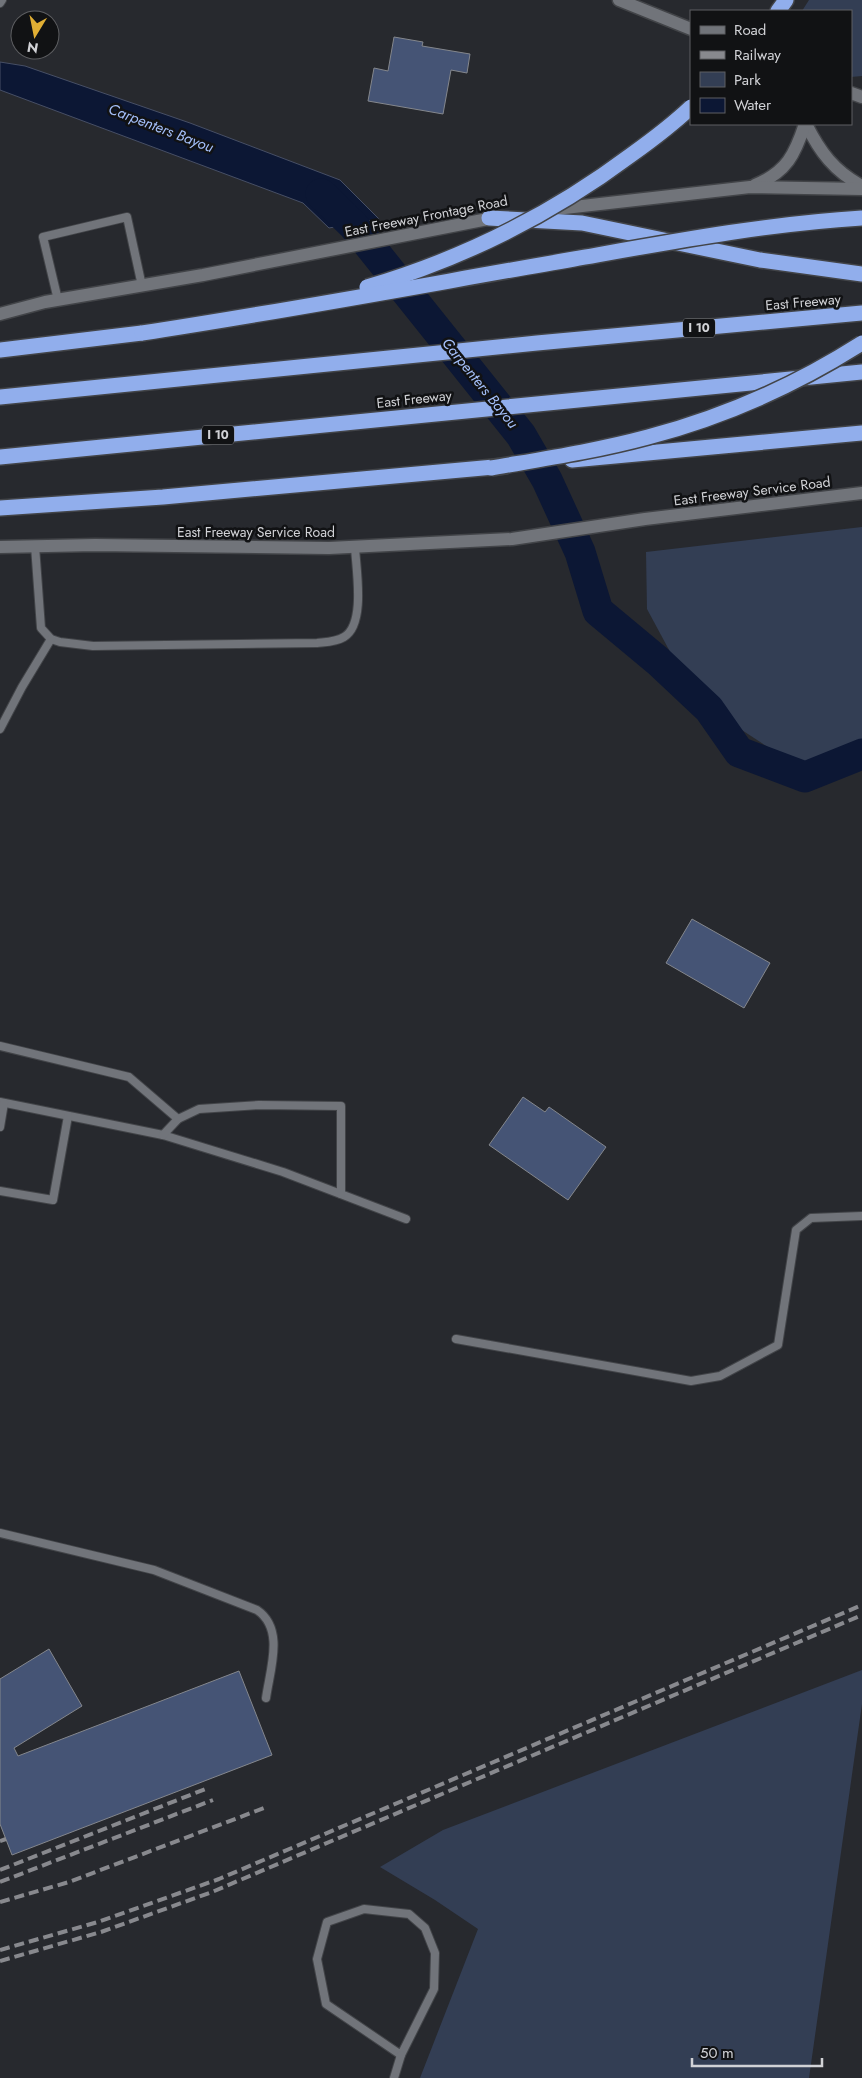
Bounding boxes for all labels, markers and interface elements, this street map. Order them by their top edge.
north arrow [10,10,60,60]
legend [690,10,852,125]
text: Road [734,19,766,41]
text: N [26,37,40,59]
text: Railway [734,44,781,66]
text: Park [734,69,761,91]
text: Water [734,94,772,116]
water label: Carpenters Bayou [105,98,217,158]
street label: East Freeway Frontage Road [343,190,509,242]
street label: East Freeway [765,289,842,315]
road number: I 10 [683,318,715,338]
water label: Carpenters Bayou [436,333,524,433]
street label: East Freeway [375,385,453,413]
road number: I 10 [202,426,234,444]
street label: East Freeway Service Road [672,471,832,511]
street label: East Freeway Service Road [177,522,335,542]
scale bar [692,2036,822,2068]
text: 50 m [700,2042,734,2064]

